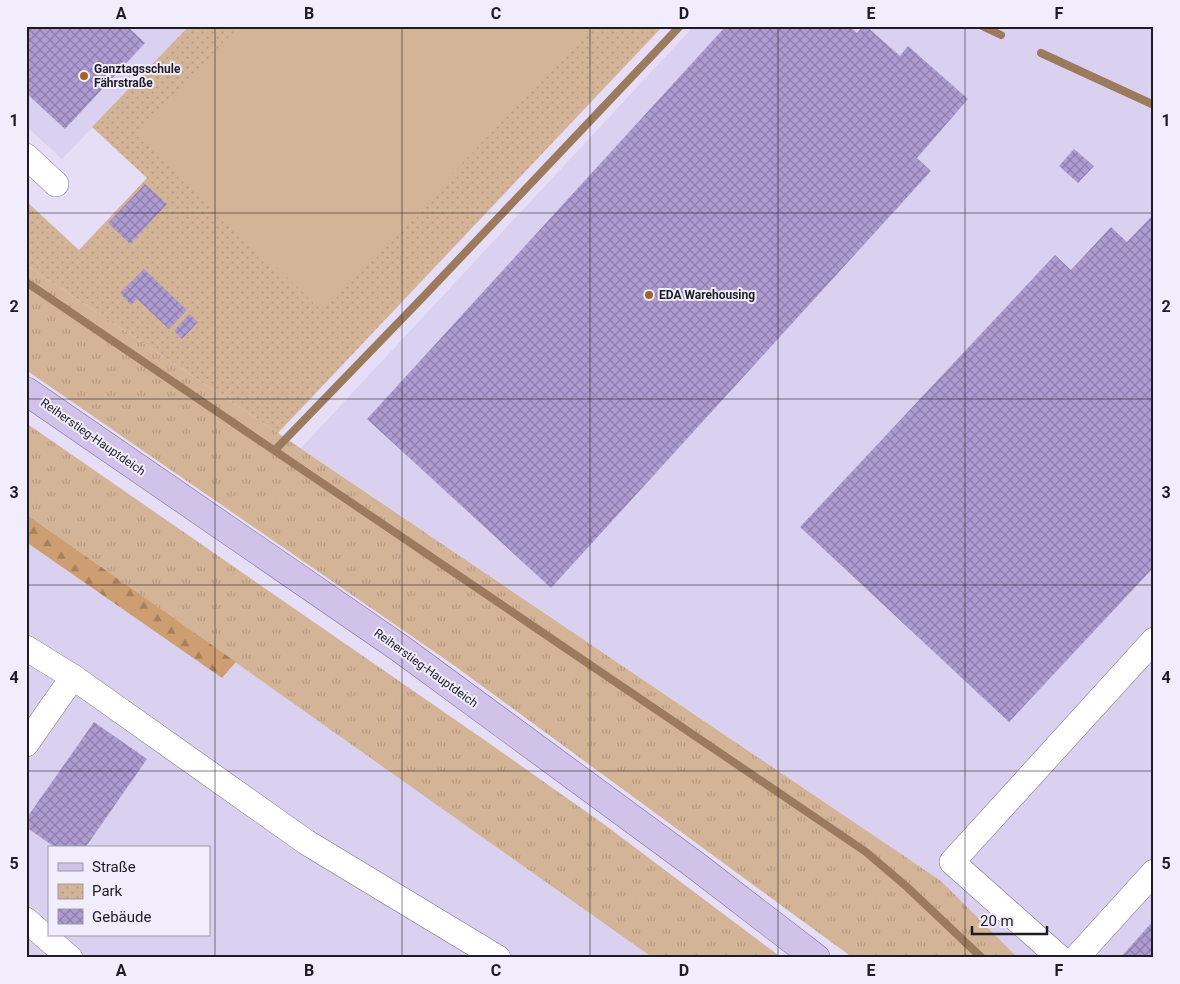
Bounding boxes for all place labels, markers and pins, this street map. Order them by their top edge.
place label: Ganztagsschule Fährstraße [94,62,181,90]
marker: Ganztagsschule Fährstraße [78,70,90,82]
place label: EDA Warehousing [659,288,755,302]
marker: EDA Warehousing [643,289,655,301]

